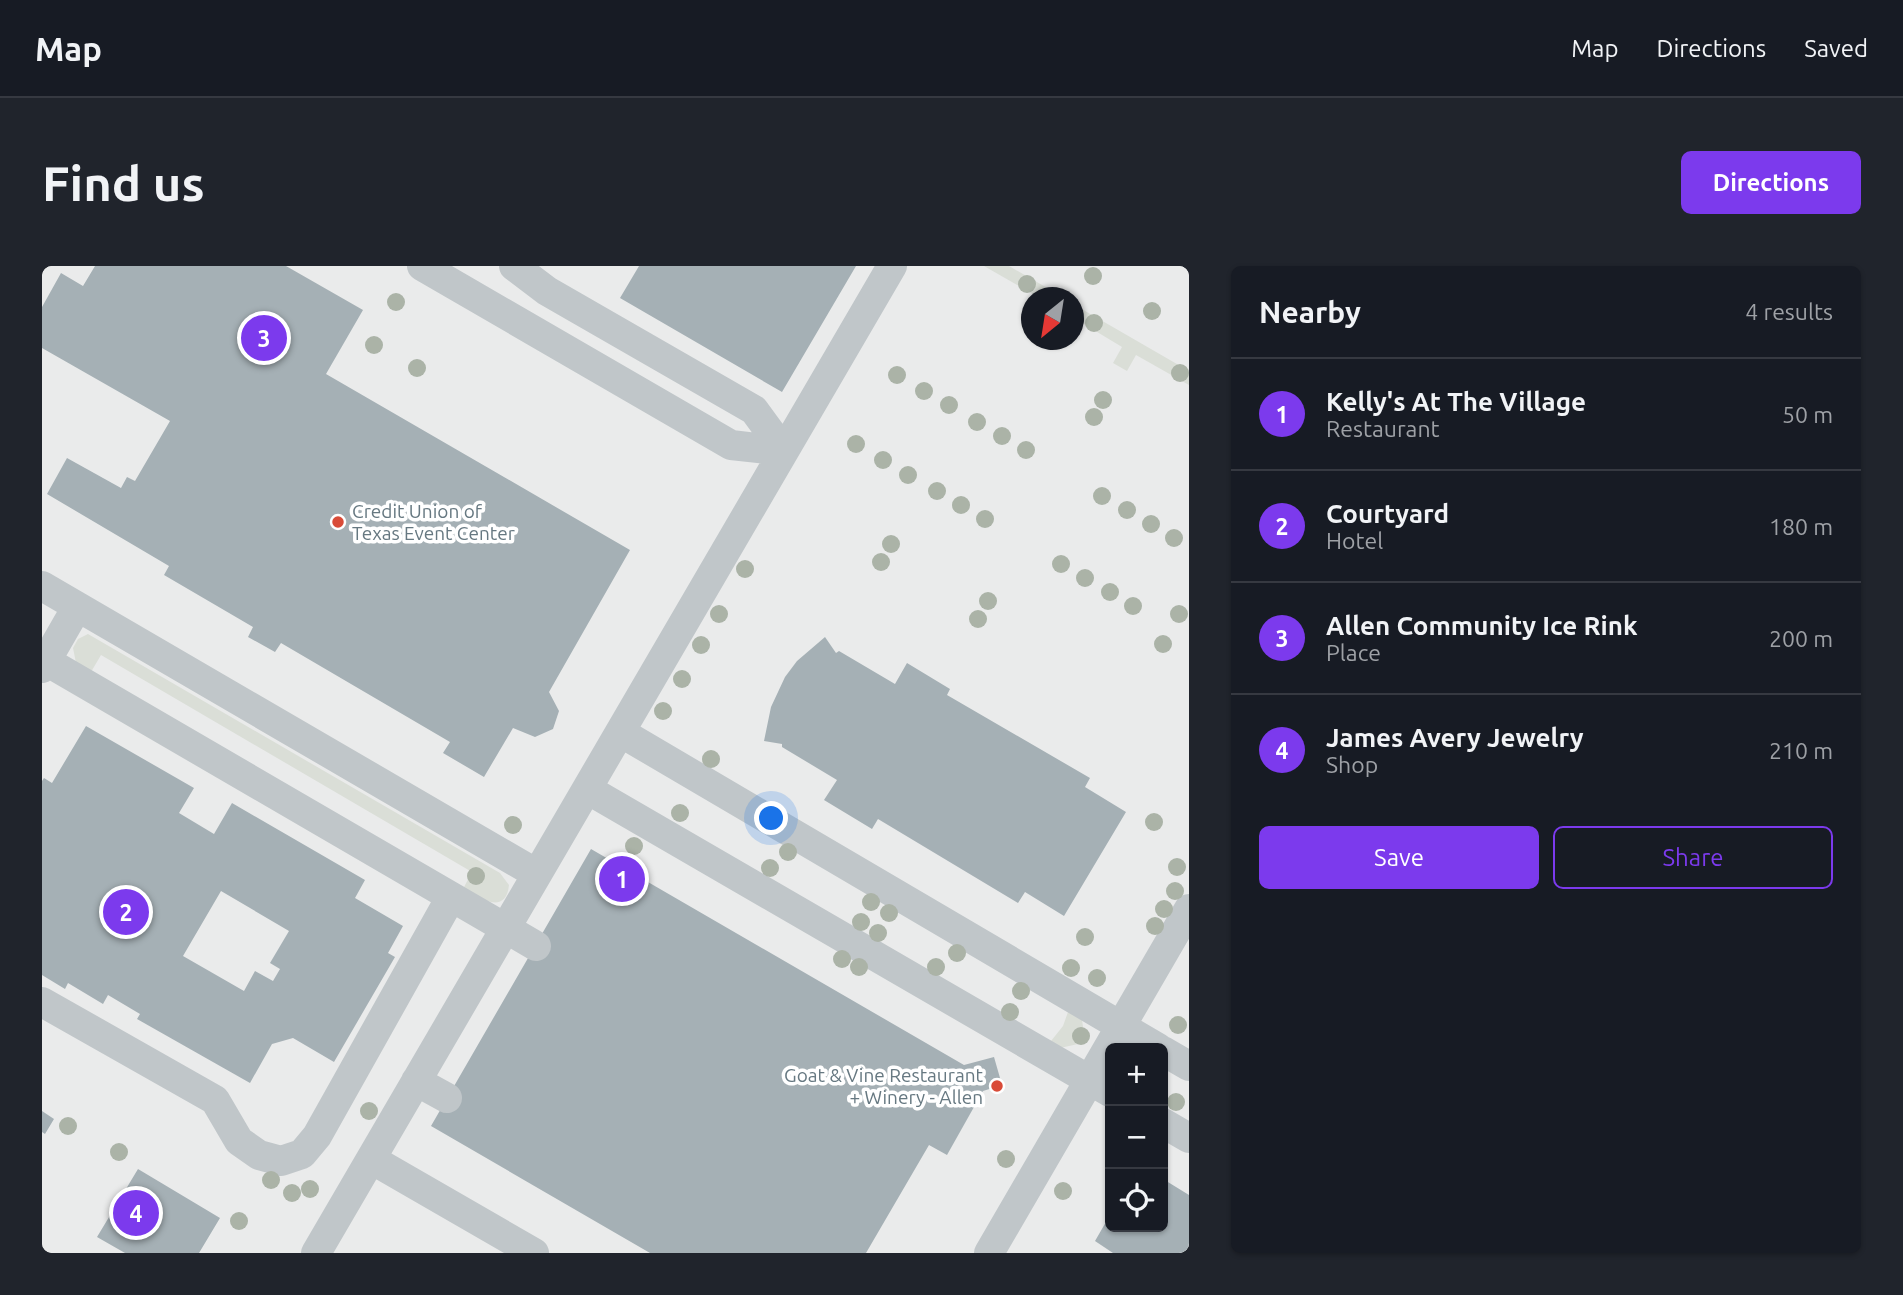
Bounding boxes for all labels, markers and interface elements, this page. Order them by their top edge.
text: Map [35,30,102,67]
text: Map [1571,35,1618,62]
text: Directions [1656,35,1766,62]
text: Saved [1804,35,1868,62]
button: Directions [1681,151,1861,214]
text: Find us [42,155,205,210]
north arrow [1021,287,1084,350]
text: Nearby [1259,295,1361,329]
text: 4 results [1745,299,1833,324]
pin: 3 [241,312,287,364]
text: Kelly's At The Village [1326,387,1586,416]
text: 1 [1276,402,1288,427]
text: 50 m [1782,402,1833,427]
text: Restaurant [1326,416,1440,441]
text: Courtyard [1326,499,1449,528]
place label: Credit Union of Texas Event Center [352,500,515,544]
marker: Credit Union of Texas Event Center [330,514,346,530]
text: 2 [1276,514,1288,539]
text: 180 m [1769,514,1833,539]
text: Hotel [1326,528,1383,553]
text: Allen Community Ice Rink [1326,611,1638,640]
text: 3 [1276,626,1288,651]
text: 200 m [1769,626,1833,651]
text: Place [1326,640,1381,665]
text: James Avery Jewelry [1326,723,1584,752]
text: 4 [1276,738,1288,763]
text: 210 m [1769,738,1833,763]
text: Shop [1326,752,1378,777]
your location [754,801,788,835]
button: Save [1259,826,1539,889]
button: Share [1553,826,1833,889]
pin: 1 [599,853,645,905]
pin: 2 [103,886,149,938]
map controls [1105,1043,1168,1232]
button: + [1105,1043,1168,1106]
place label: Goat & Vine Restaurant + Winery - Allen [784,1064,984,1108]
marker: Goat & Vine Restaurant + Winery - Allen [989,1078,1005,1094]
button: − [1105,1106,1168,1169]
button: locate [1105,1169,1168,1232]
pin: 4 [113,1187,159,1239]

